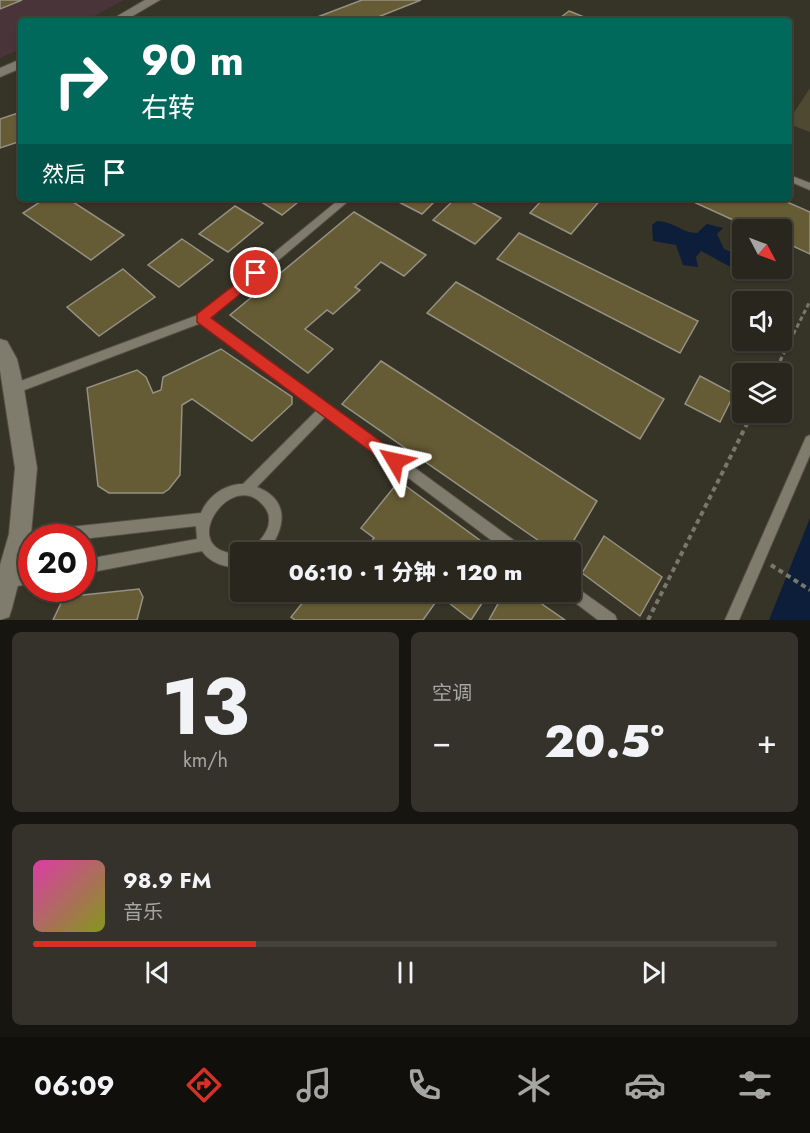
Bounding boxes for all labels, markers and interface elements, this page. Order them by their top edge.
text: 90 m [141,30,244,91]
icon: right [42,42,120,120]
text: 右转 [141,88,195,127]
icon: arrive [98,156,131,189]
text: 然后 [42,158,86,190]
north arrow [732,219,792,279]
map controls [732,219,792,423]
pin [230,247,281,298]
icon: arrive [239,256,272,289]
button: sound [732,291,792,351]
button: layers [732,363,792,423]
position arrow [363,429,427,493]
speed limit sign: 20 [18,524,96,602]
text: 06:10 · 1 分钟 · 120 m [289,556,522,588]
text: 13 [161,651,250,763]
text: 空调 [432,679,472,708]
text: 20.5° [544,709,664,774]
text: − [432,718,451,765]
text: + [757,718,777,765]
text: km/h [183,746,228,775]
text: 98.9 FM [123,864,211,896]
text: 音乐 [123,898,163,927]
icon: previous [141,956,174,989]
icon: pause [389,956,422,989]
icon: next [637,956,670,989]
icon: directions [183,1064,225,1106]
icon: music [293,1064,335,1106]
icon: phone [403,1064,445,1106]
icon: climate [513,1064,555,1106]
icon: car [624,1064,666,1106]
icon: filters [734,1064,776,1106]
text: 06:09 [34,1066,115,1105]

